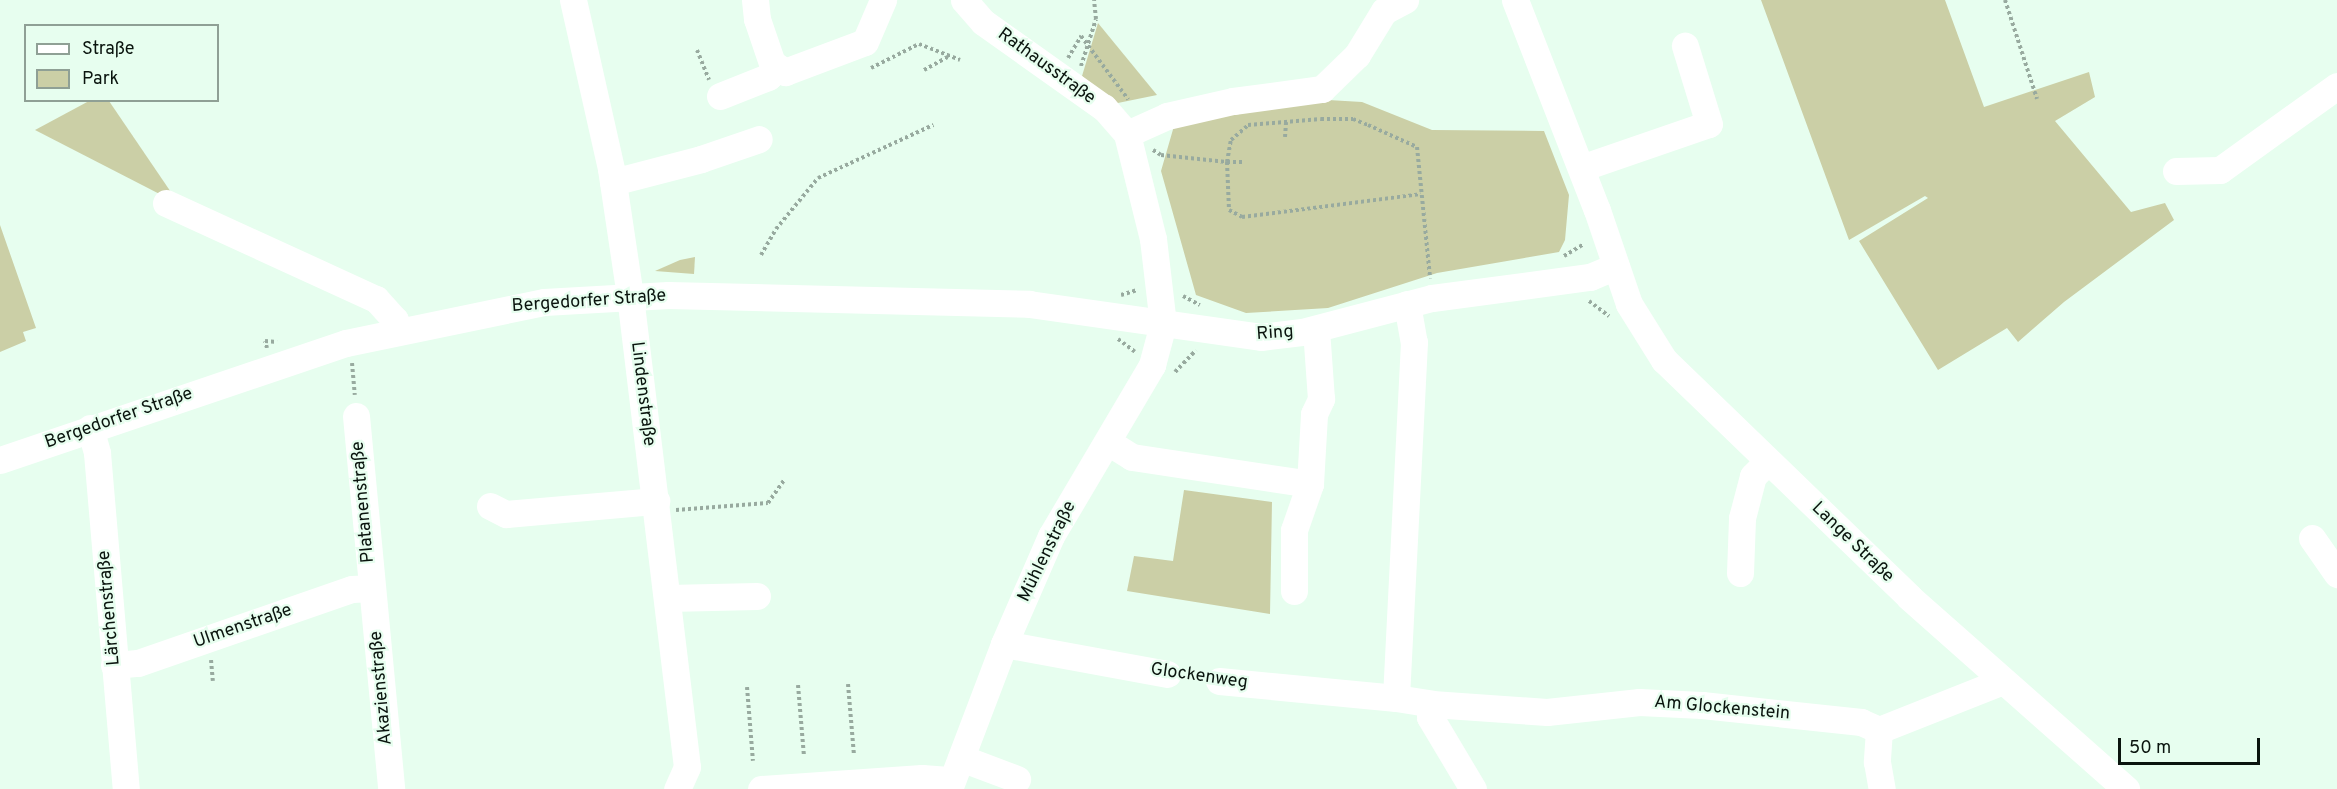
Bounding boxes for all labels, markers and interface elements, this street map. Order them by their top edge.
legend [24,24,219,102]
street label: Rathausstraße [993,24,1099,110]
text: Straße [82,38,134,61]
text: Park [82,68,119,91]
street label: Bergedorfer Straße [511,286,667,318]
street label: Ring [1256,322,1294,346]
street label: Lindenstraße [625,340,659,448]
street label: Bergedorfer Straße [42,384,196,454]
street label: Platanenstraße [348,440,380,564]
street label: Mühlenstraße [1014,498,1082,606]
street label: Lange Straße [1806,498,1898,588]
street label: Lärchenstraße [94,549,126,667]
street label: Ulmenstraße [191,600,295,654]
street label: Akazienstraße [366,630,398,746]
street label: Glockenweg [1149,659,1249,695]
street label: Am Glockenstein [1653,692,1791,726]
scale bar [2121,726,2264,764]
text: 50 m [2129,737,2171,760]

